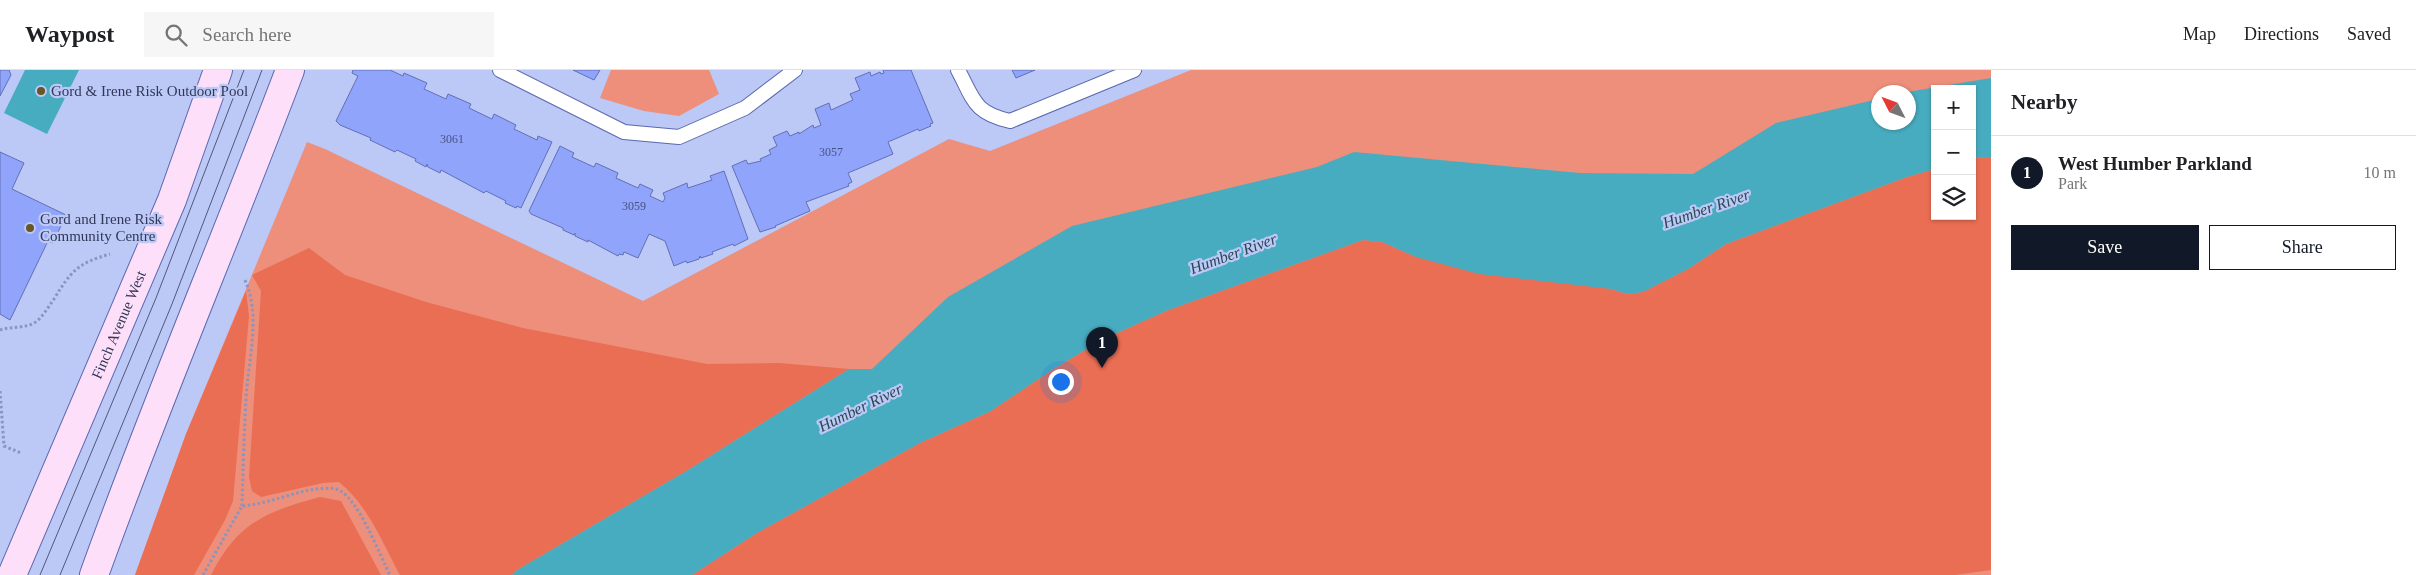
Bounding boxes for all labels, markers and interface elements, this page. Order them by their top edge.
search box [144,12,494,57]
text: Waypost [25,21,114,47]
icon: search [162,21,190,49]
text: Search here [202,24,292,45]
text: Map [2183,24,2216,44]
text: Directions [2244,24,2319,44]
text: Saved [2347,24,2391,44]
place label: Gord & Irene Risk Outdoor Pool [51,83,248,99]
marker: Gord & Irene Risk Outdoor Pool [35,85,47,97]
north arrow [1871,85,1916,130]
map controls [1931,85,1976,220]
button: + [1931,85,1976,130]
text: Nearby [2011,90,2078,114]
button: − [1931,130,1976,175]
house number: 3061 [440,132,464,146]
house number: 3057 [819,145,843,159]
text: West Humber Parkland [2058,153,2252,174]
text: 1 [2023,164,2031,181]
text: 10 m [2364,164,2396,181]
button: layers [1931,175,1976,220]
text: Park [2058,175,2087,192]
water label: Humber River [1659,185,1753,232]
house number: 3059 [622,199,646,213]
place label: Gord and Irene Risk Community Centre [40,211,163,244]
marker: Gord and Irene Risk Community Centre [24,222,36,234]
button: Save [2011,225,2199,270]
button: Share [2209,225,2396,270]
water label: Humber River [1187,230,1280,277]
street label: Finch Avenue West [89,268,149,381]
pin: 1 [1086,327,1118,368]
your location [1048,369,1074,395]
water label: Humber River [815,380,906,435]

